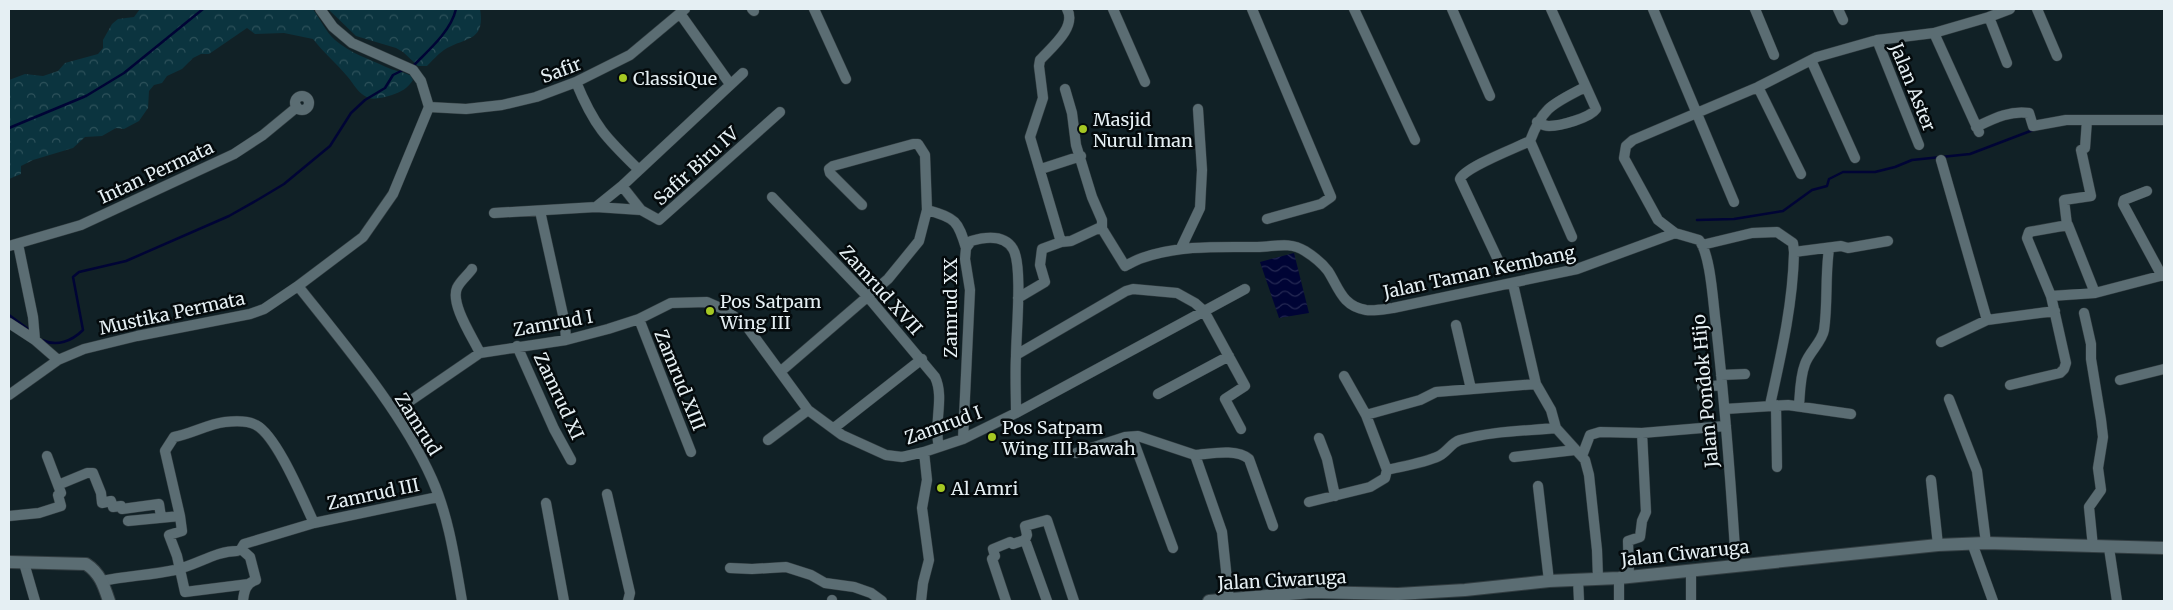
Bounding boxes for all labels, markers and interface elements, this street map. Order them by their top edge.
street label: Jalan Aster [1885,39,1941,134]
street label: Safir [537,52,585,88]
place label: ClassiQue [633,67,717,90]
marker: ClassiQue [617,72,629,84]
place label: Masjid Nurul Iman [1093,108,1193,152]
street label: Safir Biru IV [649,121,744,210]
marker: Masjid Nurul Iman [1077,123,1089,135]
street label: Intan Permata [95,135,217,209]
street label: Zamrud XVII [835,240,927,340]
street label: Jalan Taman Kembang [1380,240,1577,304]
street label: Zamrud XX [939,258,962,358]
street label: Mustika Permata [97,286,247,340]
place label: Pos Satpam Wing III [719,290,822,334]
street label: Zamrud I [511,305,595,341]
marker: Pos Satpam Wing III [704,305,716,317]
street label: Jalan Pondok Hijo [1687,313,1723,470]
street label: Zamrud XIII [649,326,711,434]
street label: Zamrud XI [529,349,589,443]
street label: Zamrud [390,388,446,460]
street label: Zamrud I [901,400,985,450]
place label: Pos Satpam Wing III Bawah [1001,416,1136,460]
marker: Pos Satpam Wing III Bawah [986,431,998,443]
street label: Zamrud III [325,473,421,515]
place label: Al Amri [950,477,1019,500]
marker: Al Amri [935,482,947,494]
street label: Jalan Ciwaruga [1619,535,1751,571]
street label: Jalan Ciwaruga [1216,565,1347,595]

